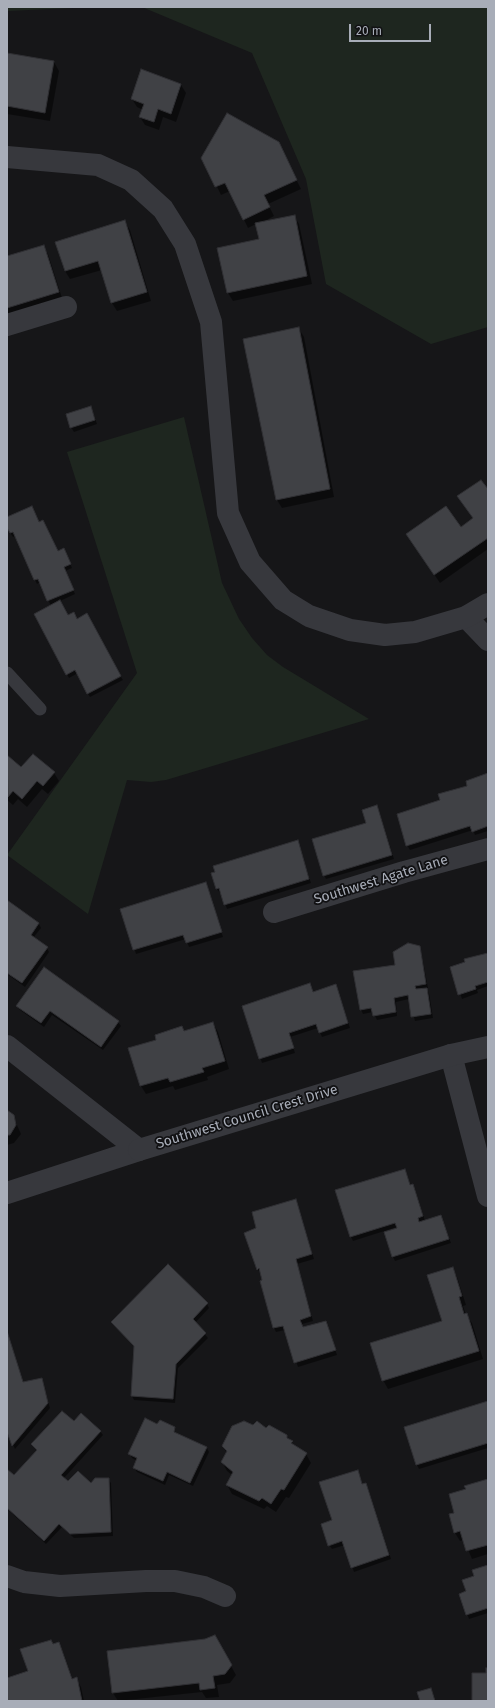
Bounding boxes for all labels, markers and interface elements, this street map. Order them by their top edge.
scale bar [351,16,433,42]
text: 20 m [356,24,382,38]
street label: Southwest Agate Lane [312,852,450,908]
street label: Southwest Council Crest Drive [154,1081,340,1153]

